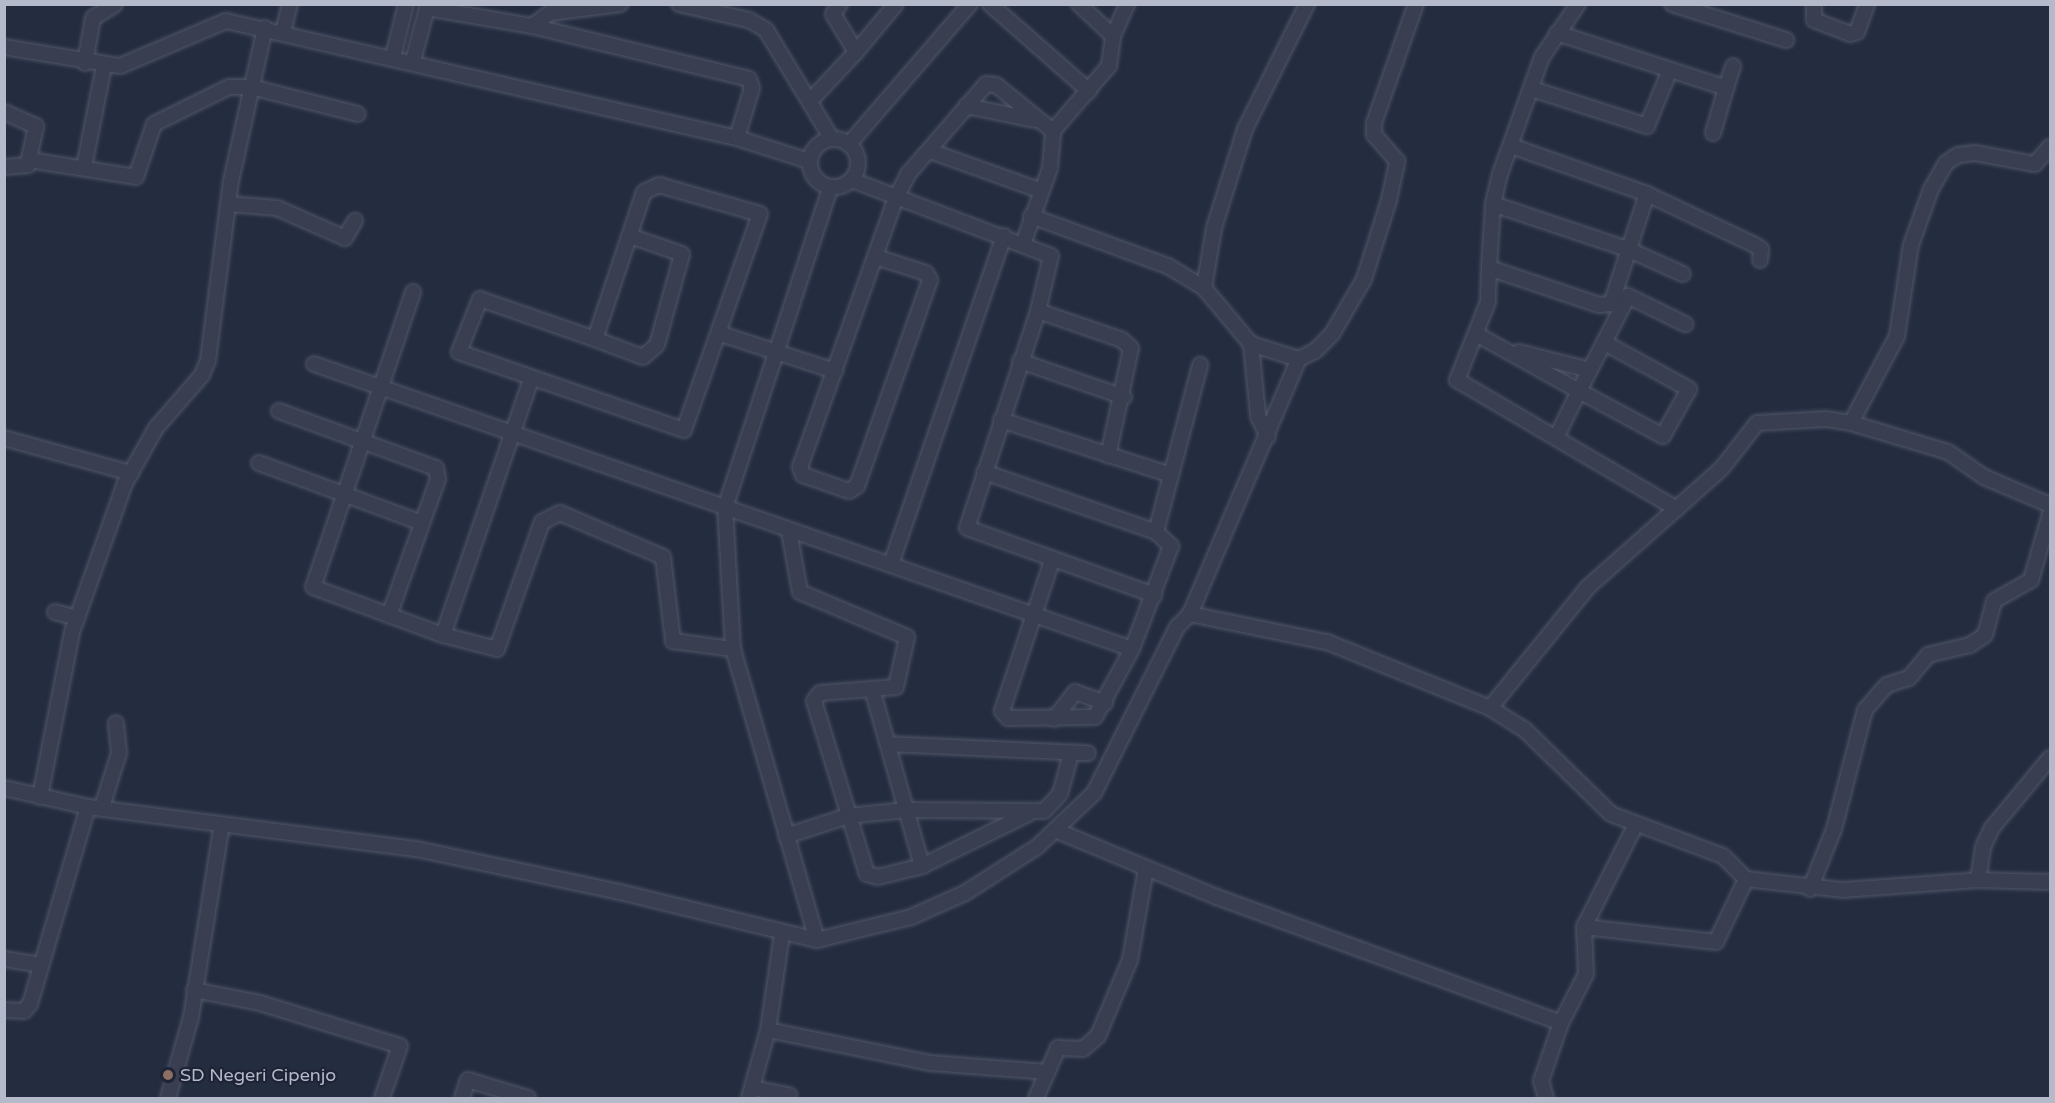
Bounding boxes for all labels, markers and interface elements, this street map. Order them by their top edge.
place label: SD Negeri Cipenjo [180,1064,336,1086]
marker: SD Negeri Cipenjo [161,1068,175,1082]

